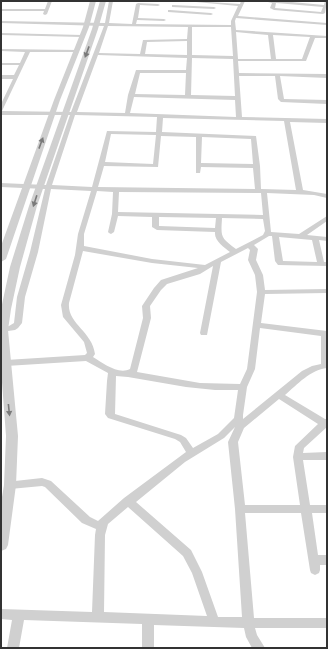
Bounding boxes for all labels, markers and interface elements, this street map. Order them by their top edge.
one-way arrow [84,46,90,58]
one-way arrow [39,137,45,149]
one-way arrow [32,195,38,207]
one-way arrow [6,404,13,416]

